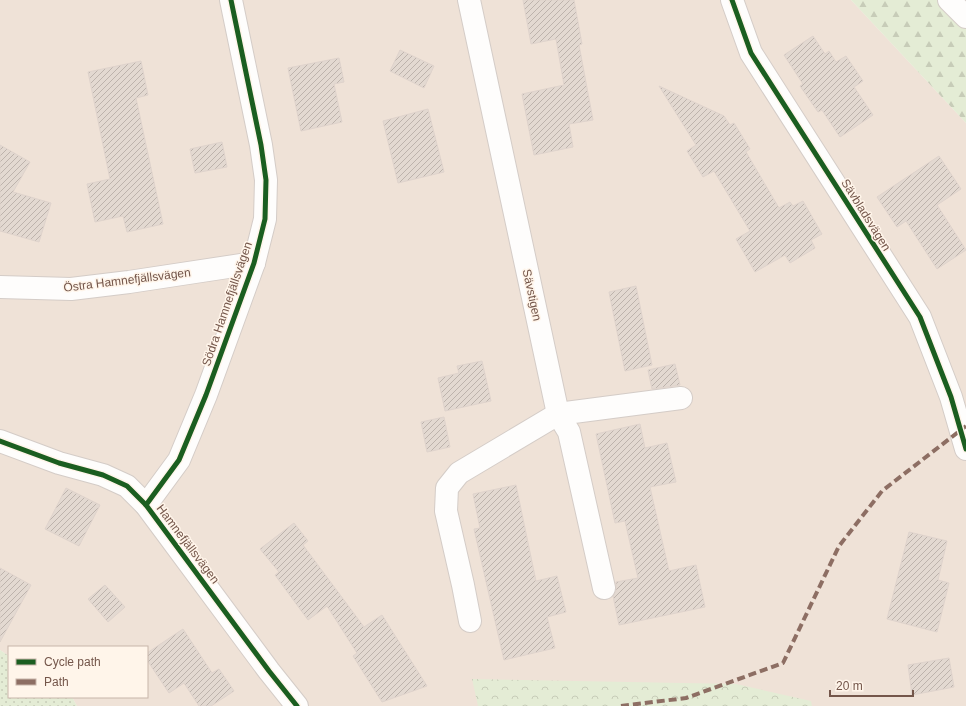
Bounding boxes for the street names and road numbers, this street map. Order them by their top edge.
street label: Sävbladsvägen [838,176,894,254]
street label: Södra Hamnefjällsvägen [199,240,255,368]
street label: Östra Hamnefjällsvägen [63,265,191,295]
street label: Sävstigen [520,268,544,322]
street label: Hamnefjällsvägen [154,502,222,586]

